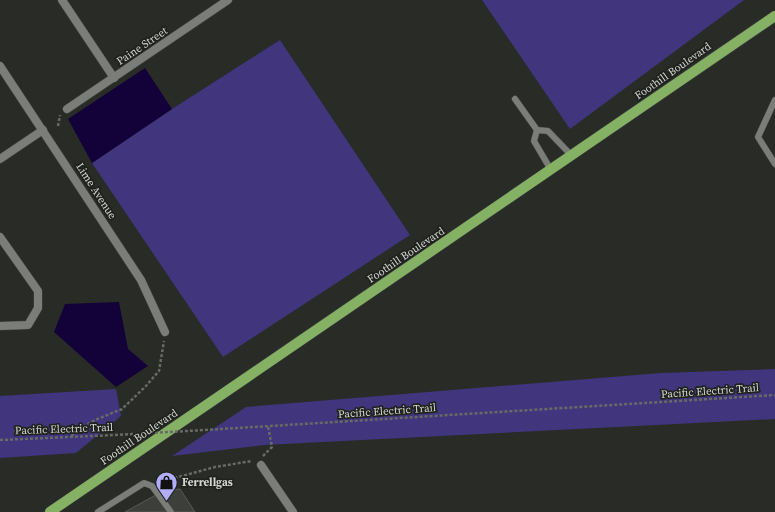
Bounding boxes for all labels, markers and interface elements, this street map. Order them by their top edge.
street label: Paine Street [113,23,171,69]
street label: Foothill Boulevard [632,39,715,103]
street label: Lime Avenue [72,160,120,222]
street label: Foothill Boulevard [364,223,448,286]
street label: Pacific Electric Trail [660,380,760,402]
street label: Pacific Electric Trail [337,400,437,422]
street label: Foothill Boulevard [97,405,181,468]
street label: Pacific Electric Trail [15,420,113,438]
shop icon: Ferrellgas [153,469,179,502]
place label: Ferrellgas [182,475,233,490]

